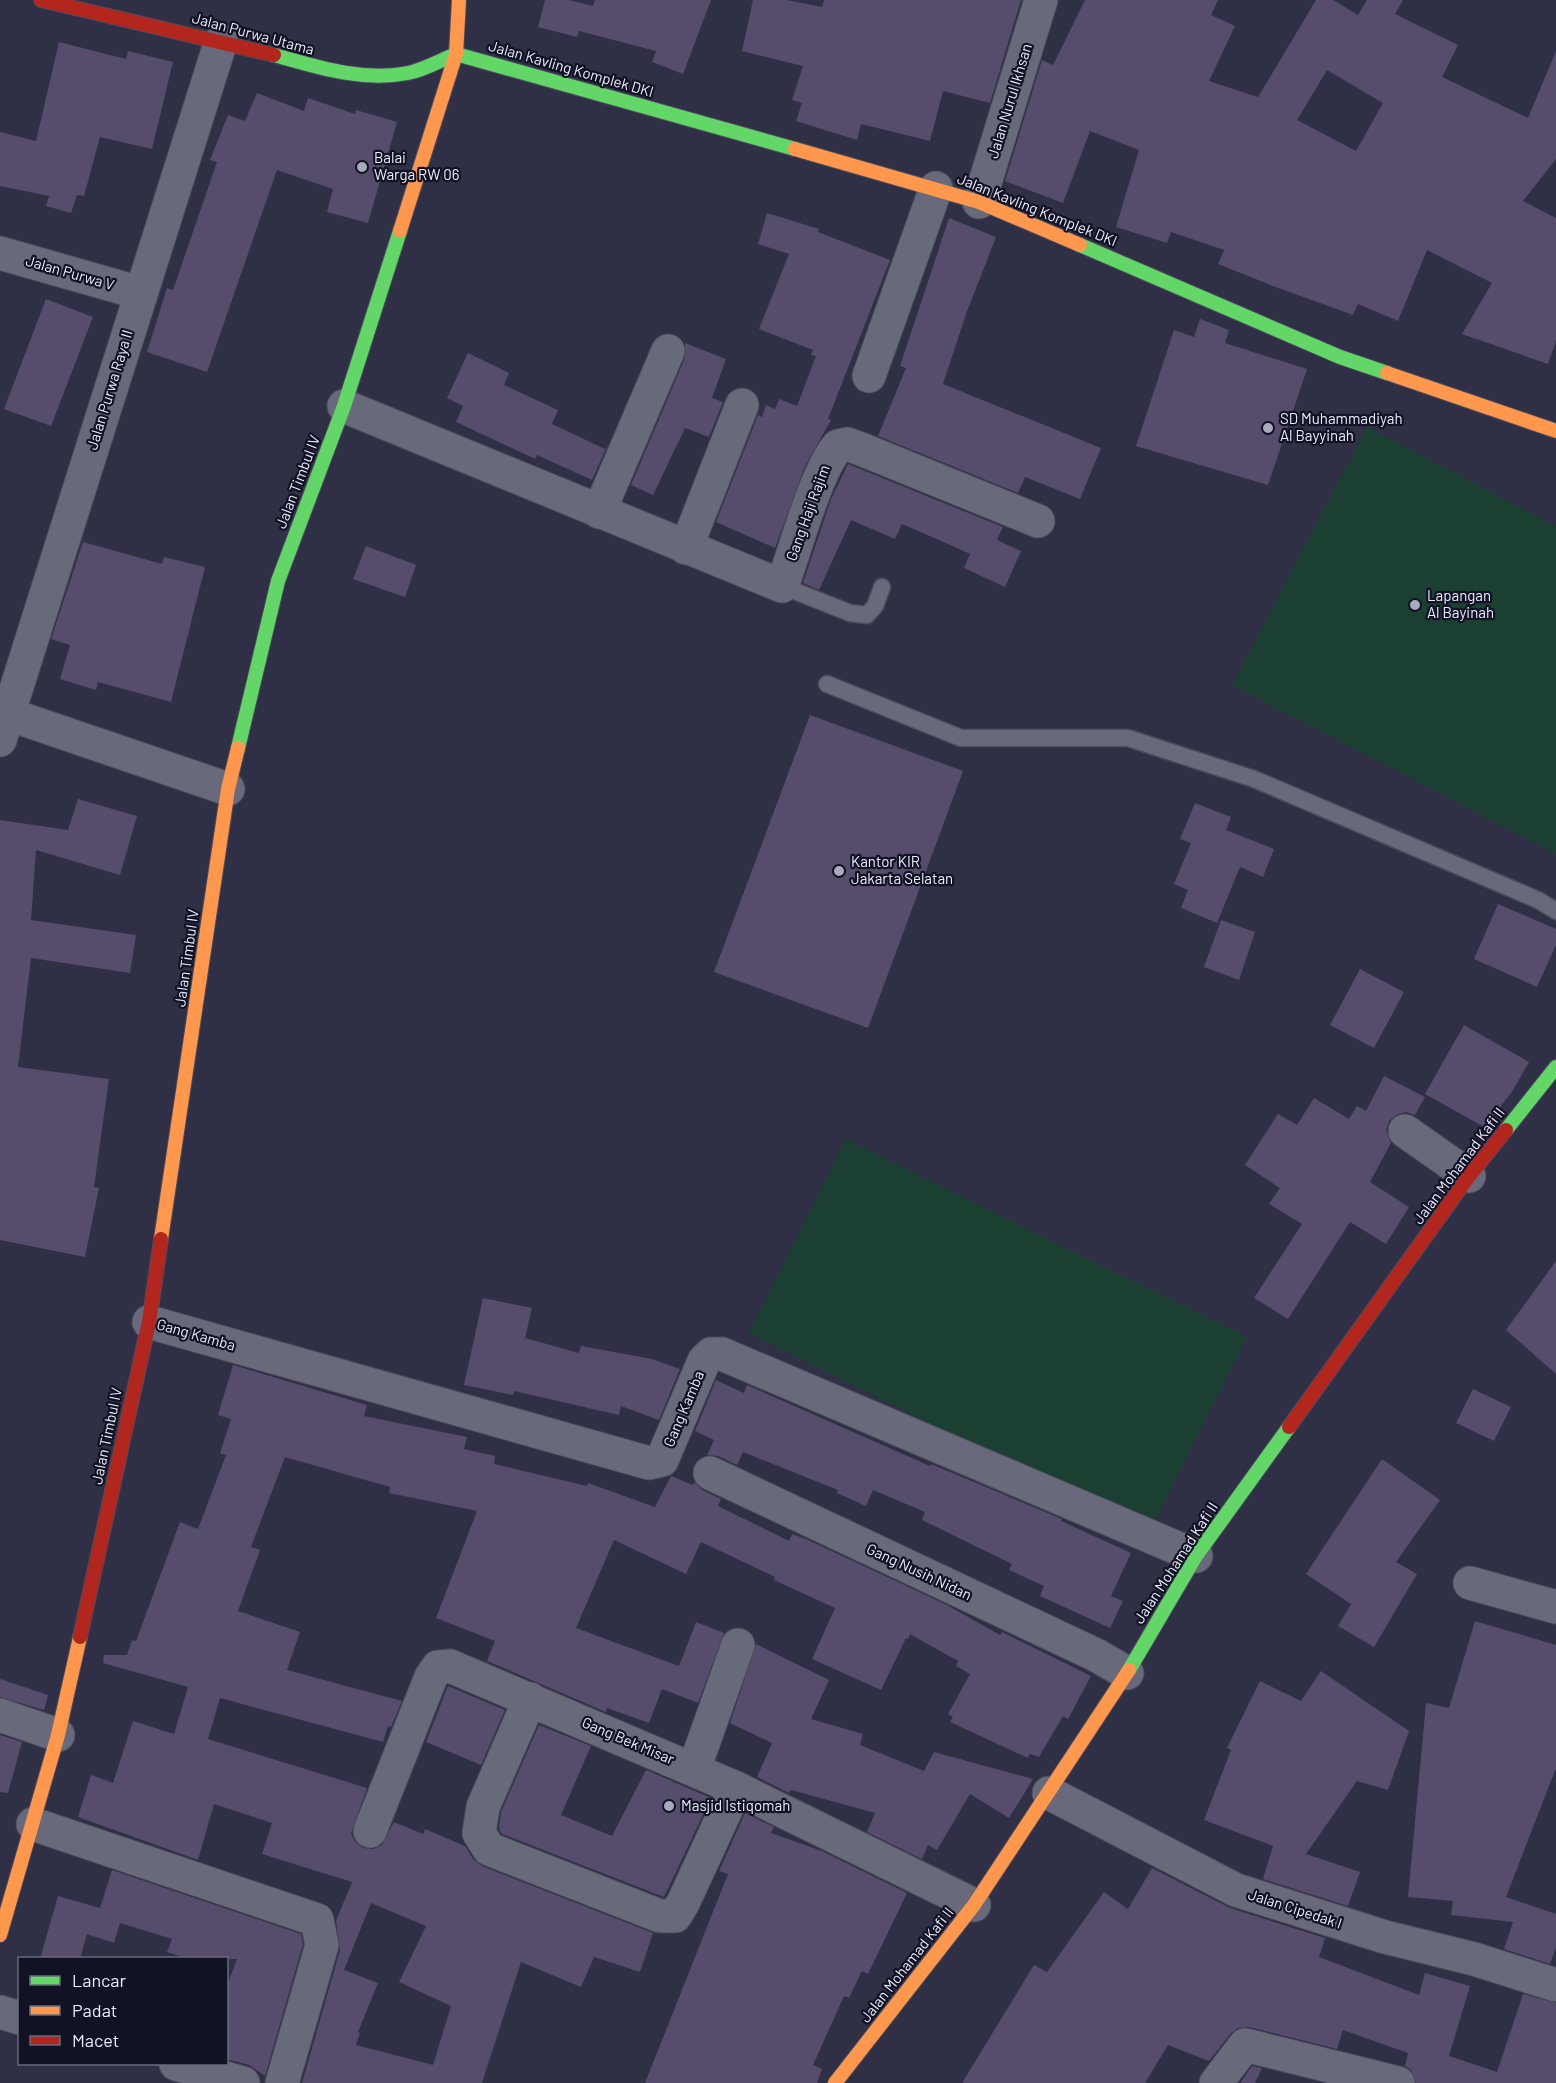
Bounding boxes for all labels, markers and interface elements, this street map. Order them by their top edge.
street label: Jalan Purwa Utama [190,8,316,58]
street label: Jalan Kavling Komplek DKI [487,36,656,100]
street label: Jalan Nurul Ikhsan [983,41,1035,160]
place label: Balai Warga RW 06 [374,148,460,183]
marker: Balai Warga RW 06 [355,160,369,174]
street label: Jalan Kavling Komplek DKI [955,169,1120,249]
street label: Jalan Purwa V [24,251,117,293]
street label: Jalan Purwa Raya II [82,328,136,452]
place label: SD Muhammadiyah Al Bayyinah [1280,409,1403,444]
marker: SD Muhammadiyah Al Bayyinah [1261,421,1275,435]
street label: Jalan Timbul IV [271,432,323,531]
street label: Gang Haji Rajim [781,462,833,563]
place label: Lapangan Al Bayinah [1427,586,1494,621]
marker: Lapangan Al Bayinah [1408,598,1422,612]
place label: Kantor KIR Jakarta Selatan [851,852,953,887]
marker: Kantor KIR Jakarta Selatan [832,864,846,878]
street label: Jalan Timbul IV [170,908,202,1008]
street label: Jalan Mohamad Kafi II [1409,1104,1508,1227]
street label: Gang Kamba [155,1314,238,1354]
street label: Gang Kamba [659,1368,707,1449]
street label: Jalan Timbul IV [87,1386,125,1486]
street label: Jalan Mohamad Kafi II [1129,1498,1221,1627]
street label: Gang Nusih Nidan [864,1539,975,1603]
street label: Gang Bek Misar [579,1713,678,1768]
place label: Masjid Istiqomah [681,1796,790,1814]
marker: Masjid Istiqomah [662,1799,676,1813]
street label: Jalan Cipedak I [1246,1884,1345,1932]
street label: Jalan Mohamad Kafi II [856,1903,957,2026]
legend [18,1957,228,2065]
text: Lancar [72,1969,127,1991]
text: Padat [72,1999,117,2021]
text: Macet [72,2029,119,2051]

